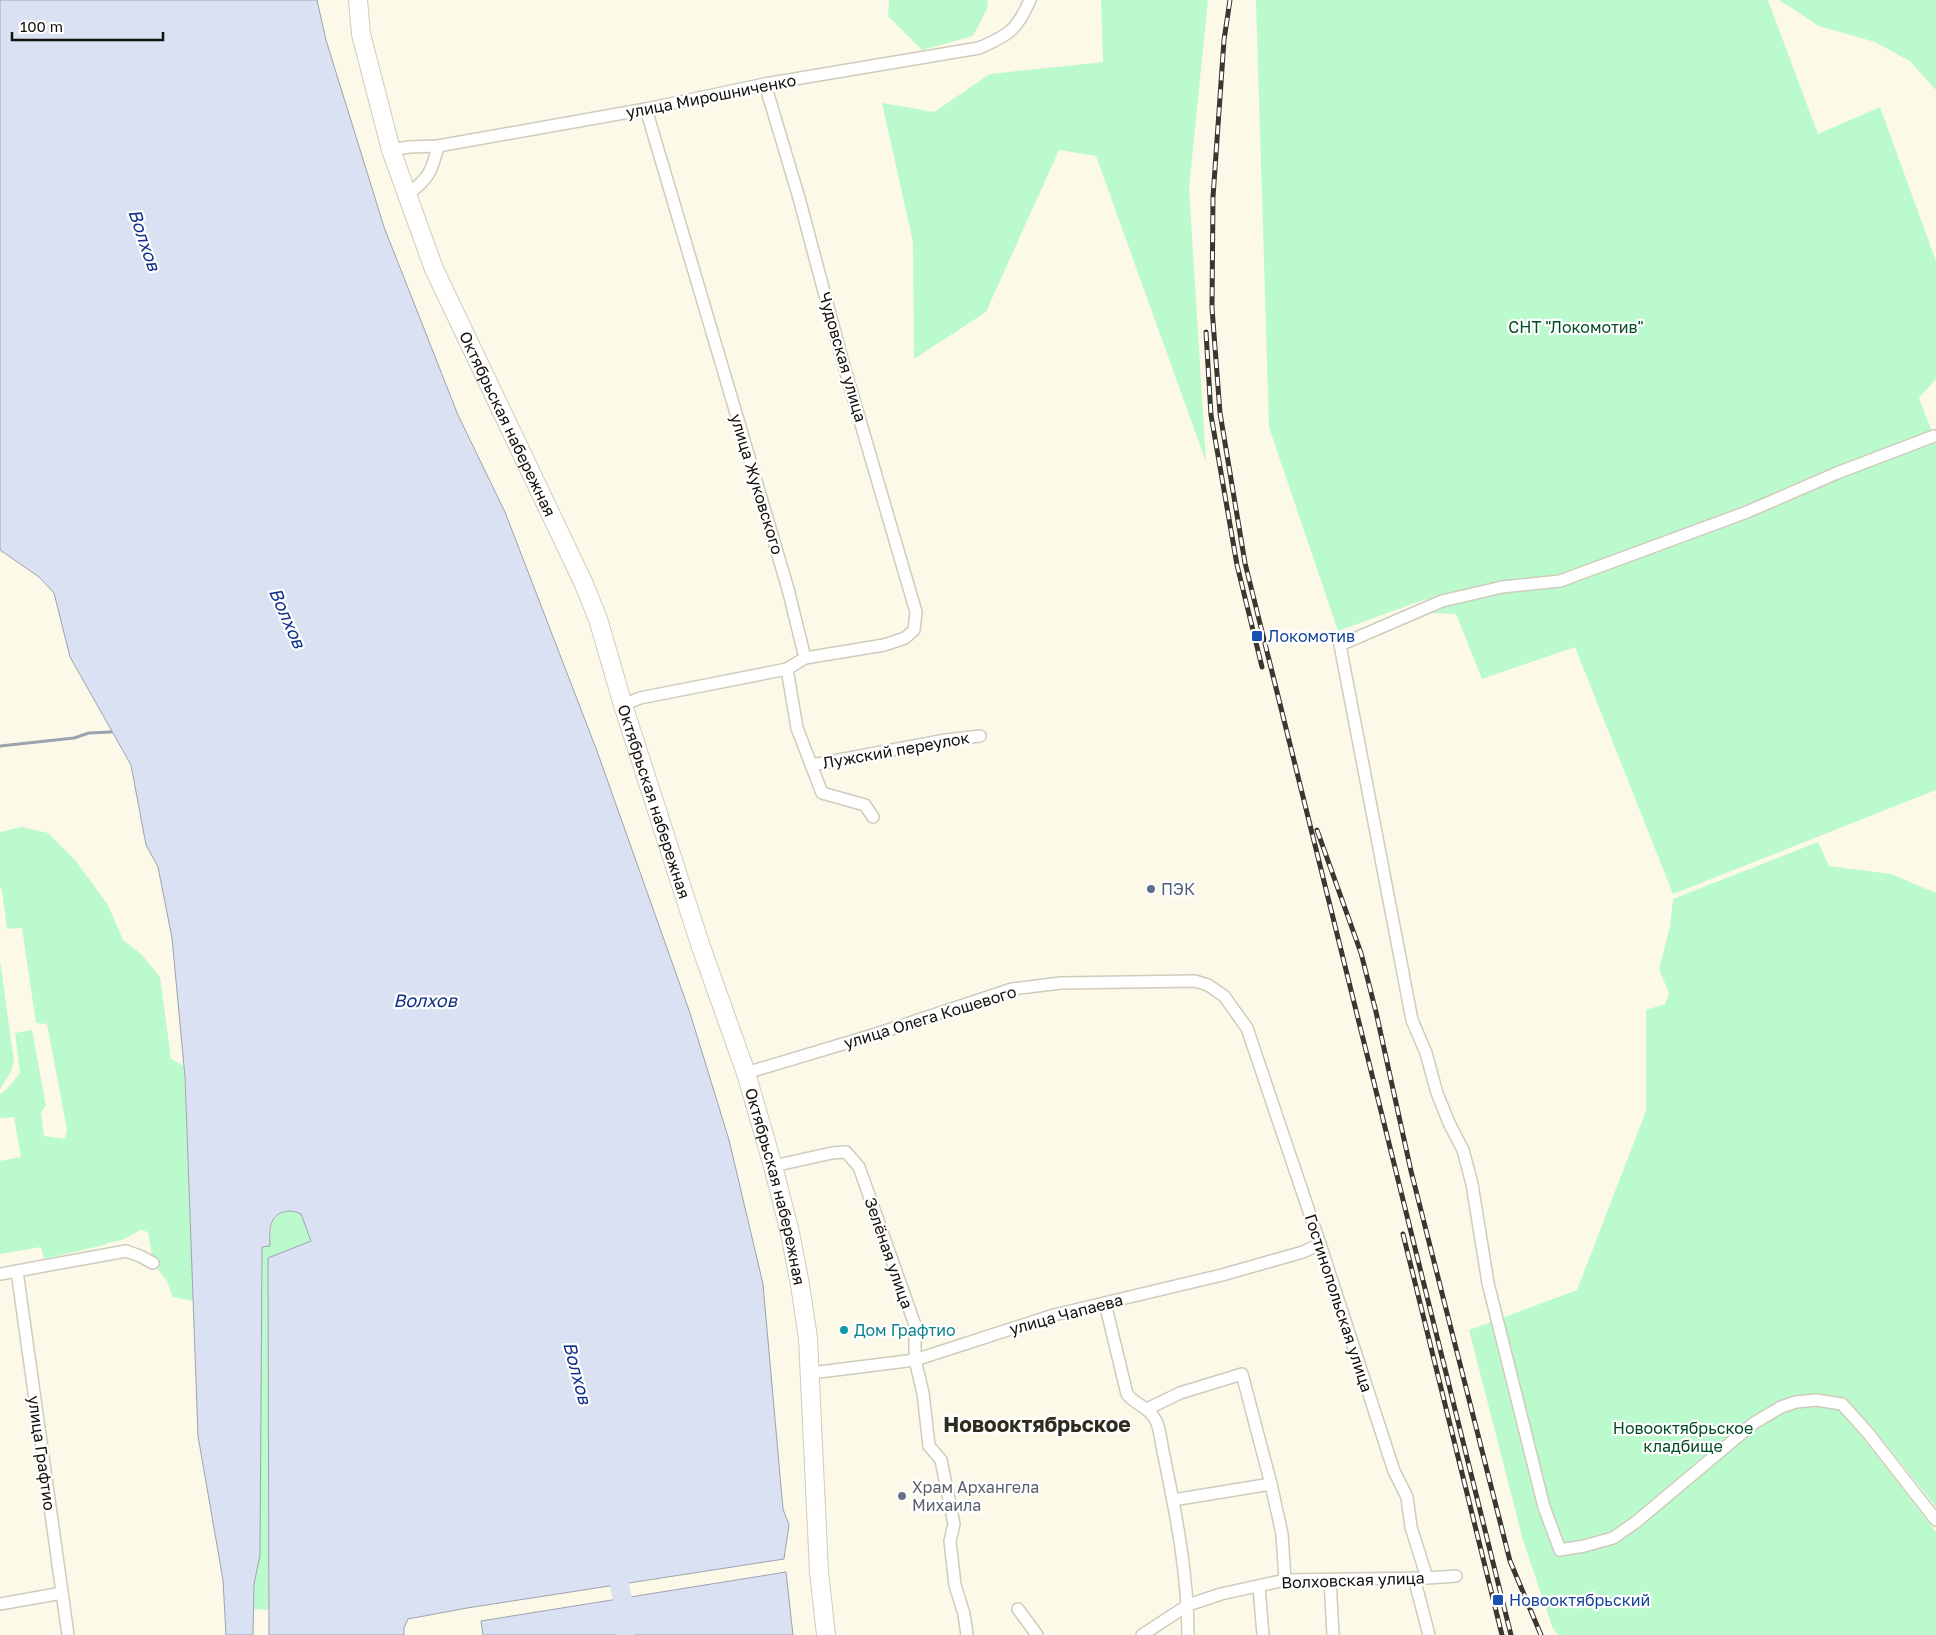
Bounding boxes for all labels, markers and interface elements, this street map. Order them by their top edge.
scale bar [12,10,164,42]
text: 100 m [20,17,63,35]
street label: улица Мирошниченко [624,70,798,122]
water label: Волхов [124,206,166,274]
street label: Чудовская улица [815,290,871,424]
park label: СНТ "Локомотив" [1508,317,1644,337]
street label: Октябрьская набережная [455,328,560,520]
street label: улица Жуковского [726,411,788,557]
water label: Волхов [265,584,311,652]
place label: Локомотив [1268,626,1355,646]
marker: Локомотив [1250,629,1264,643]
street label: Октябрьская набережная [613,702,695,901]
street label: Лужский переулок [821,727,971,773]
place label: ПЭК [1161,879,1195,899]
marker: ПЭК [1145,883,1157,895]
street label: улица Олега Кошевого [841,981,1019,1053]
water label: Волхов [393,989,458,1011]
street label: Октябрьская набережная [741,1085,810,1287]
street label: Зелёная улица [861,1195,917,1311]
street label: Гостинопольская улица [1301,1211,1377,1395]
street label: улица Чапаева [1007,1289,1125,1339]
place label: Дом Графтио [854,1320,956,1340]
marker: Дом Графтио [838,1324,850,1336]
water label: Волхов [559,1339,597,1407]
street label: улица Графтио [24,1394,60,1512]
district label: Новооктябрьское [943,1411,1131,1437]
park label: Новооктябрьское кладбище [1613,1418,1753,1456]
place label: Храм Архангела Михаила [912,1477,1039,1515]
marker: Храм Архангела Михаила [896,1490,908,1502]
street label: Волховская улица [1281,1568,1425,1592]
place label: Новооктябрьский [1509,1590,1650,1610]
marker: Новооктябрьский [1491,1593,1505,1607]

